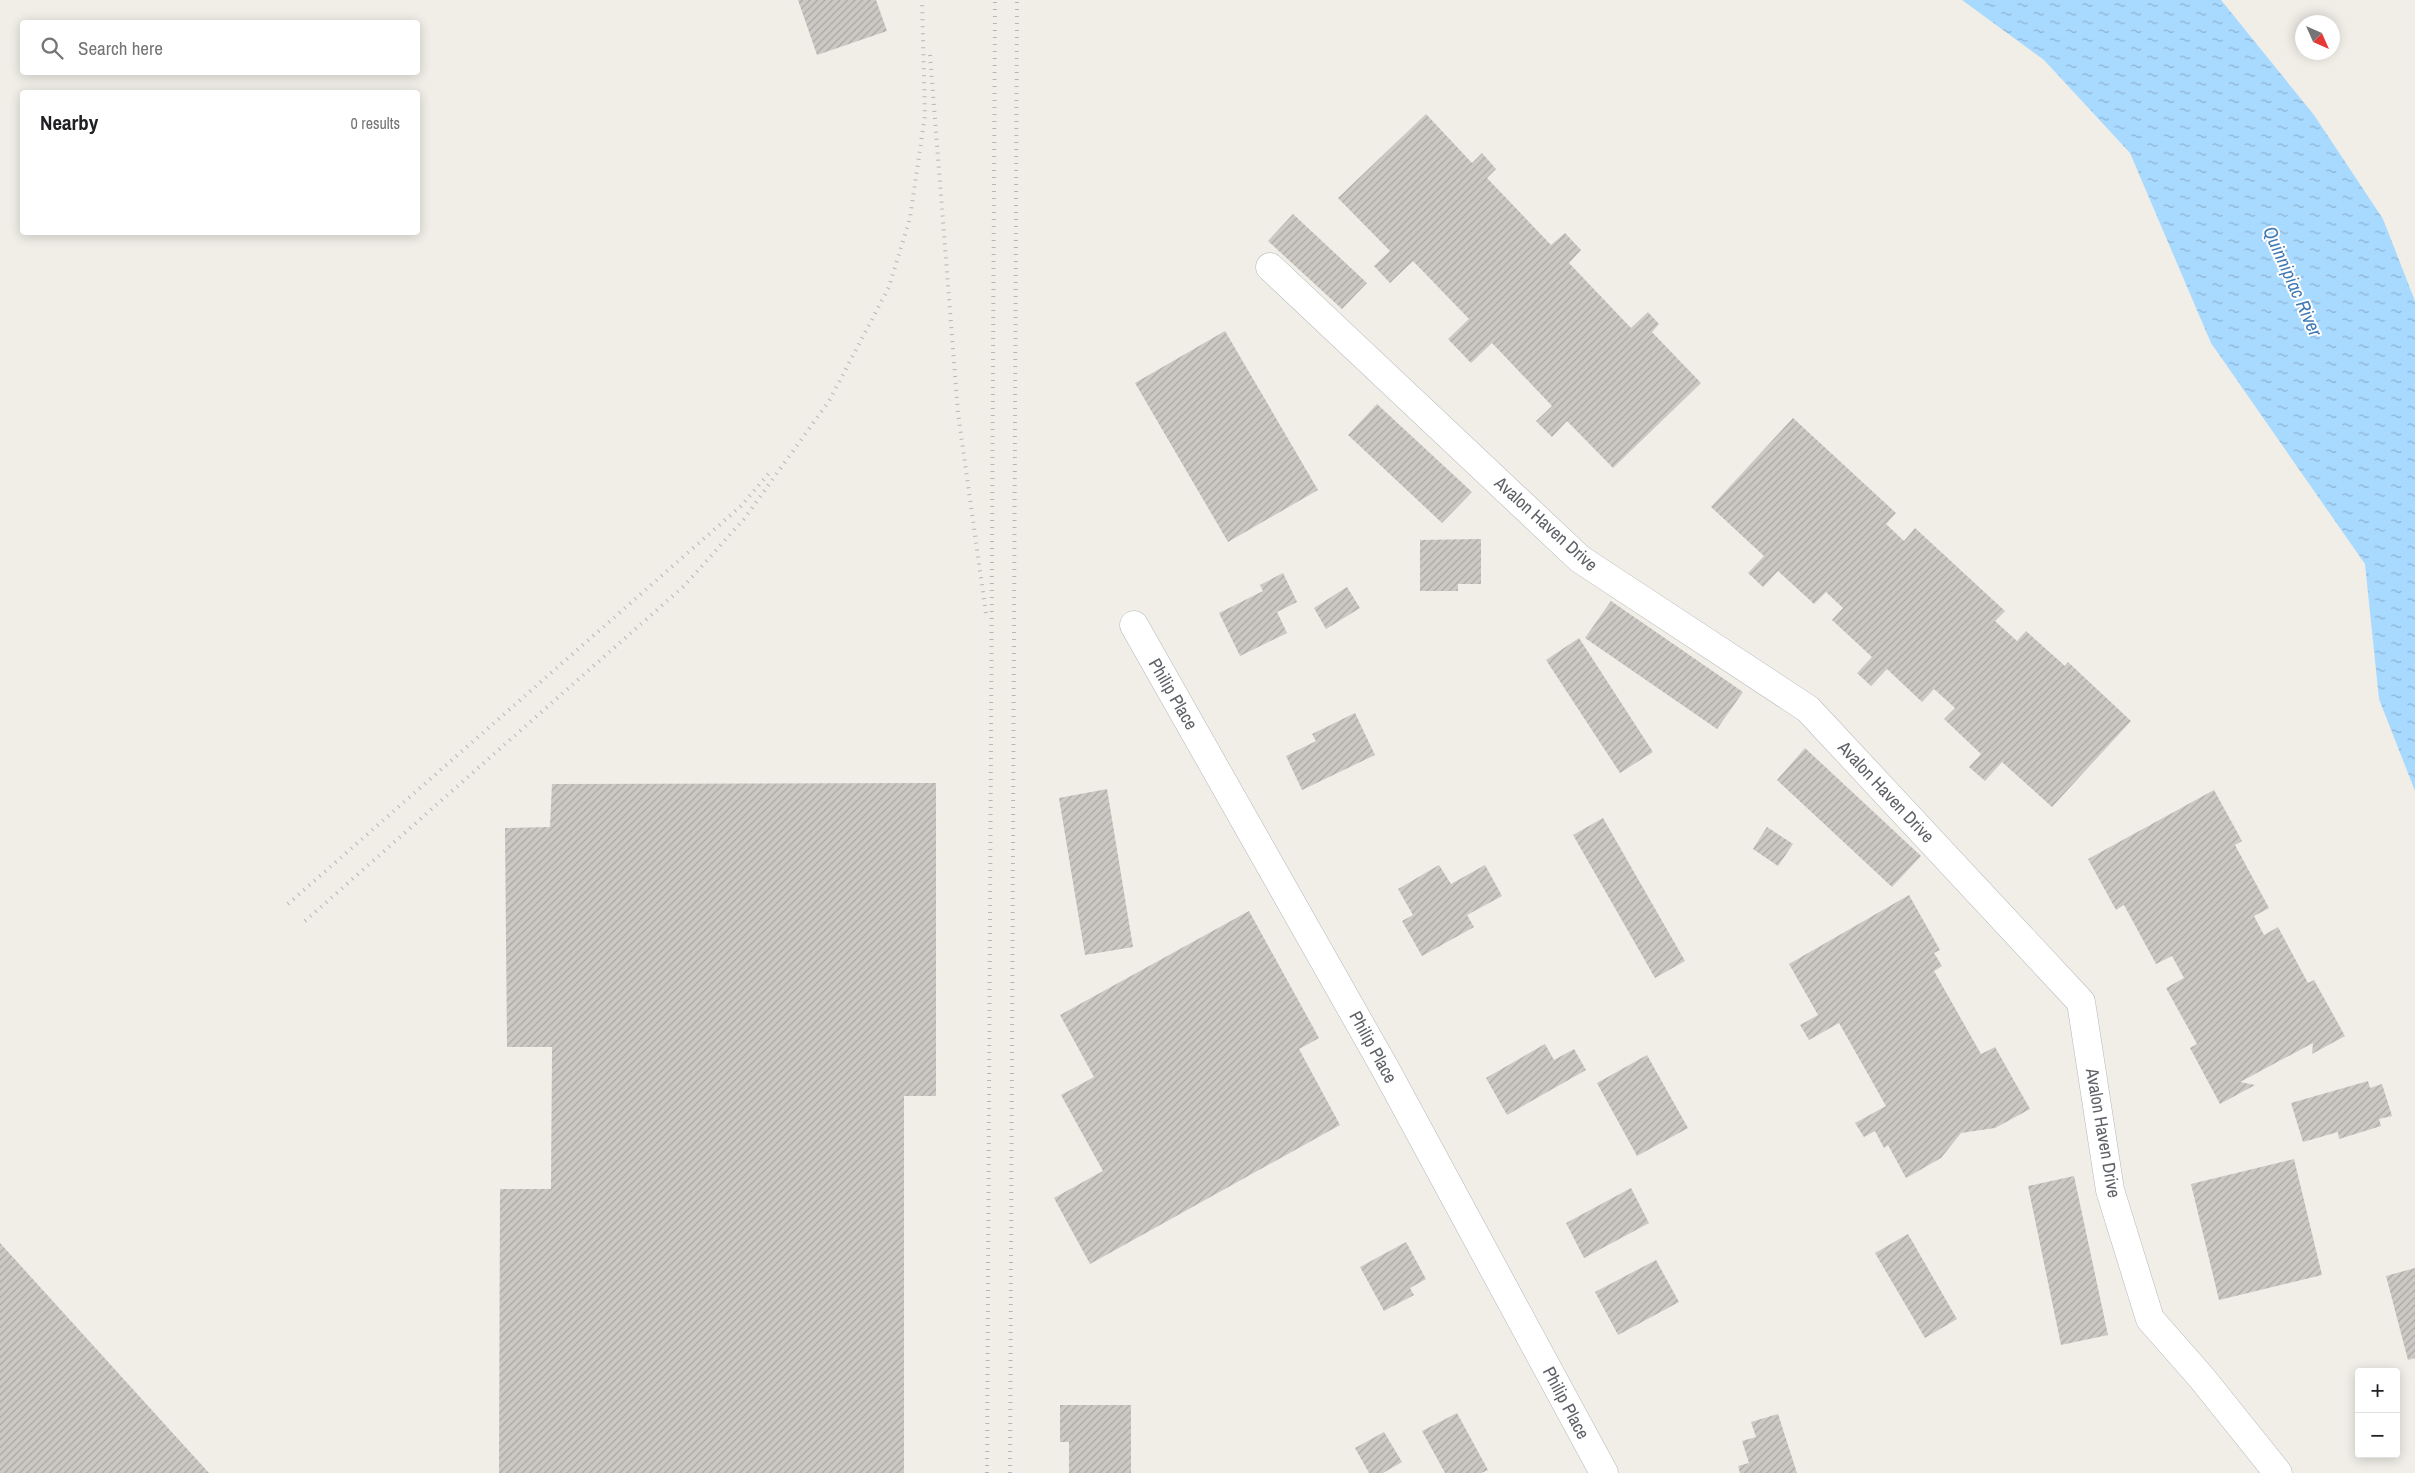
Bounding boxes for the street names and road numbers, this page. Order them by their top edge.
street label: Avalon Haven Drive [1489,470,1603,577]
street label: Philip Place [1143,653,1204,734]
street label: Avalon Haven Drive [1832,734,1940,848]
street label: Philip Place [1343,1006,1403,1087]
street label: Avalon Haven Drive [2080,1065,2127,1200]
street label: Philip Place [1537,1362,1596,1443]

